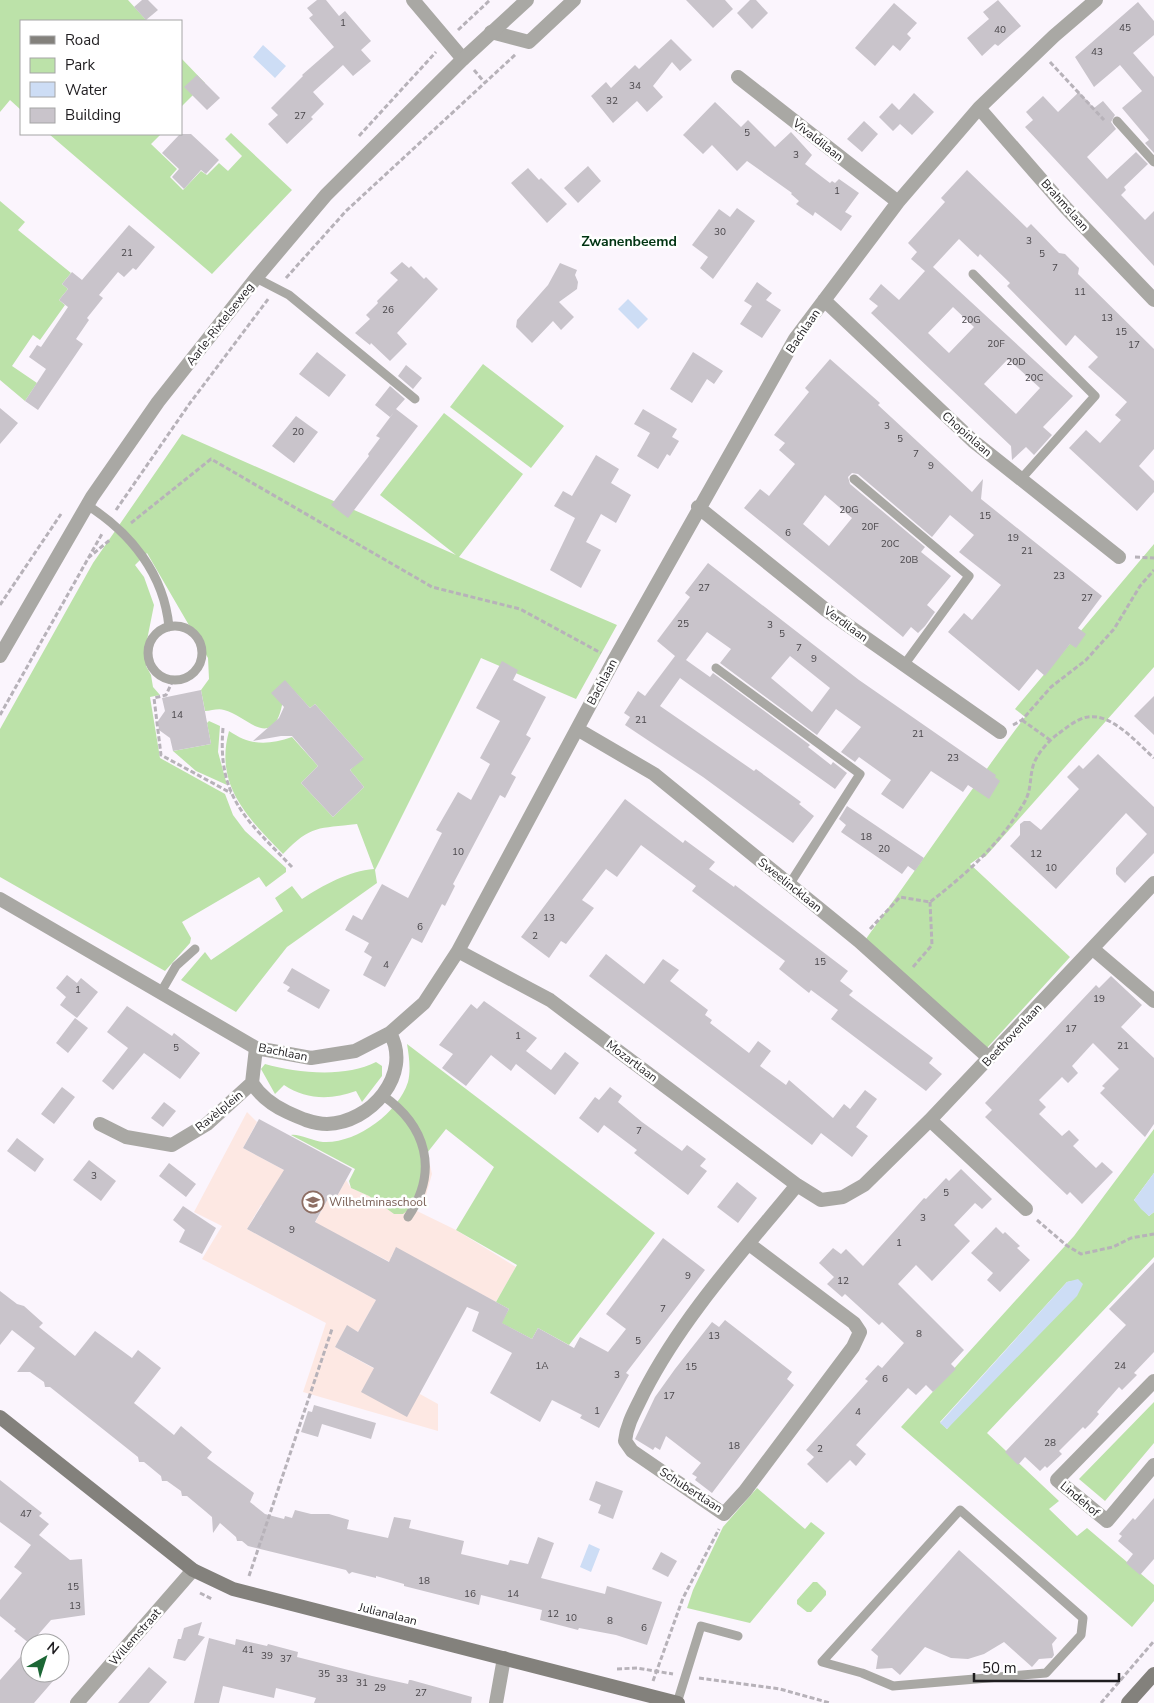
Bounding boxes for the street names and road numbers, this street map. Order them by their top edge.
street label: Vivaldilaan [789,115,847,165]
street label: Brahmslaan [1037,176,1093,234]
street label: Aarle-Rixtelseweg [183,279,257,369]
street label: Bachlaan [782,306,824,356]
street label: Chopinlaan [939,408,995,460]
street label: Verdilaan [820,602,871,645]
street label: Bachlaan [583,656,621,708]
street label: Sweelincklaan [755,854,825,916]
street label: Beethovenlaan [979,1000,1045,1070]
street label: Mozartlaan [603,1036,661,1086]
street label: Bachlaan [257,1039,309,1065]
street label: Ravèlplein [192,1087,246,1135]
street label: Schubertlaan [657,1464,725,1516]
street label: Lindehof [1057,1478,1104,1521]
street label: Julianalaan [356,1599,419,1629]
street label: Willemstraat [106,1604,165,1669]

